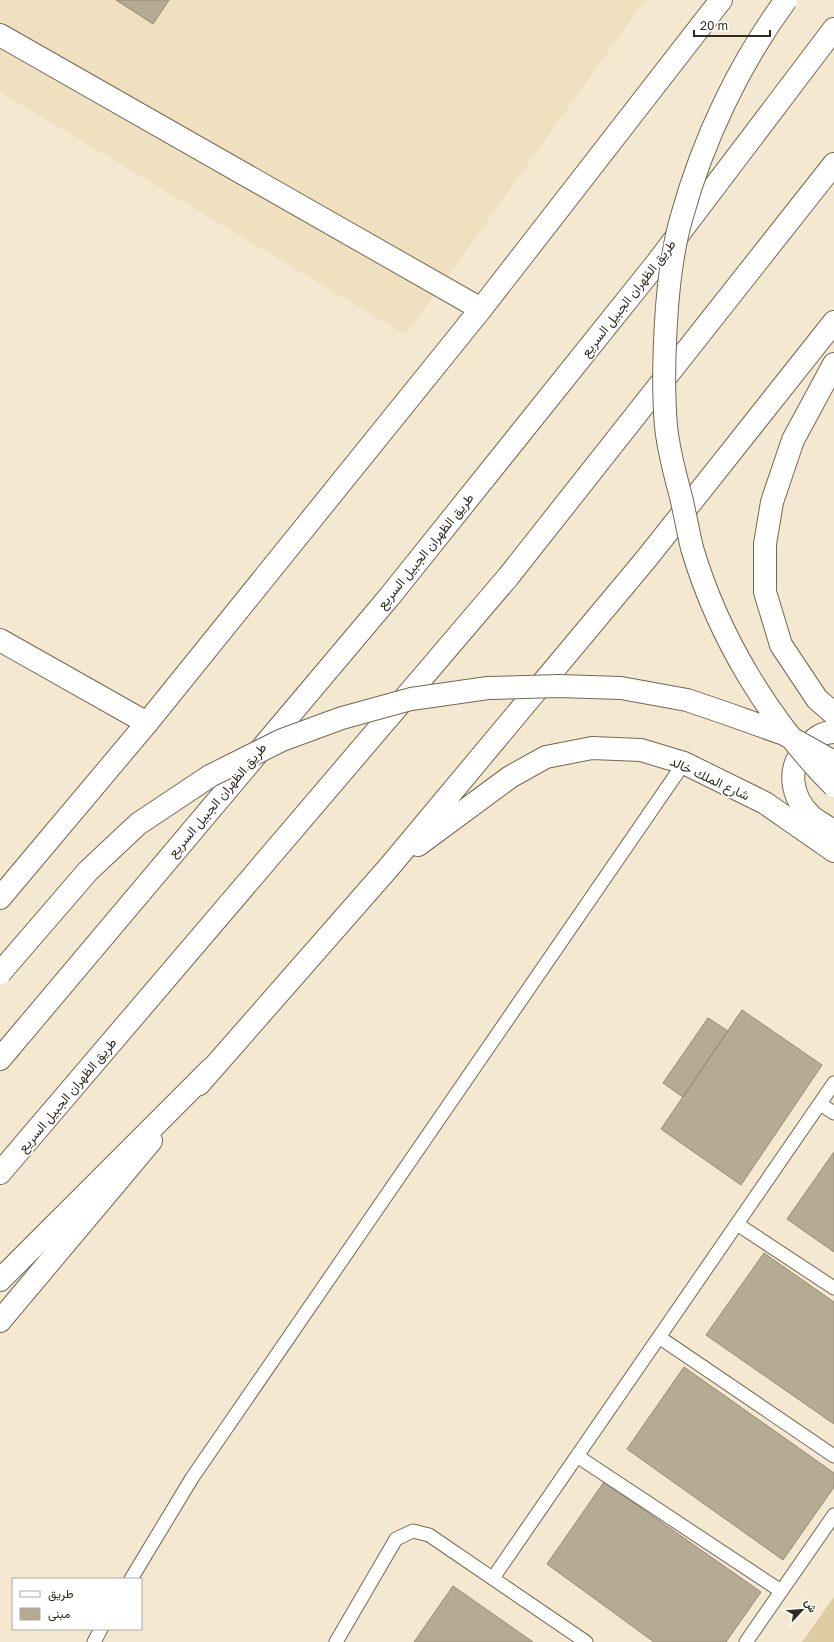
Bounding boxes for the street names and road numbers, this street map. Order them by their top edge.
street label: طريق الظهران الجبيل السريع [577,236,680,361]
street label: طريق الظهران الجبيل السريع [373,490,478,613]
street label: طريق الظهران الجبيل السريع [164,739,271,862]
street label: شارع الملك خالد [667,753,752,805]
street label: طريق الظهران الجبيل السريع [14,1034,121,1157]

